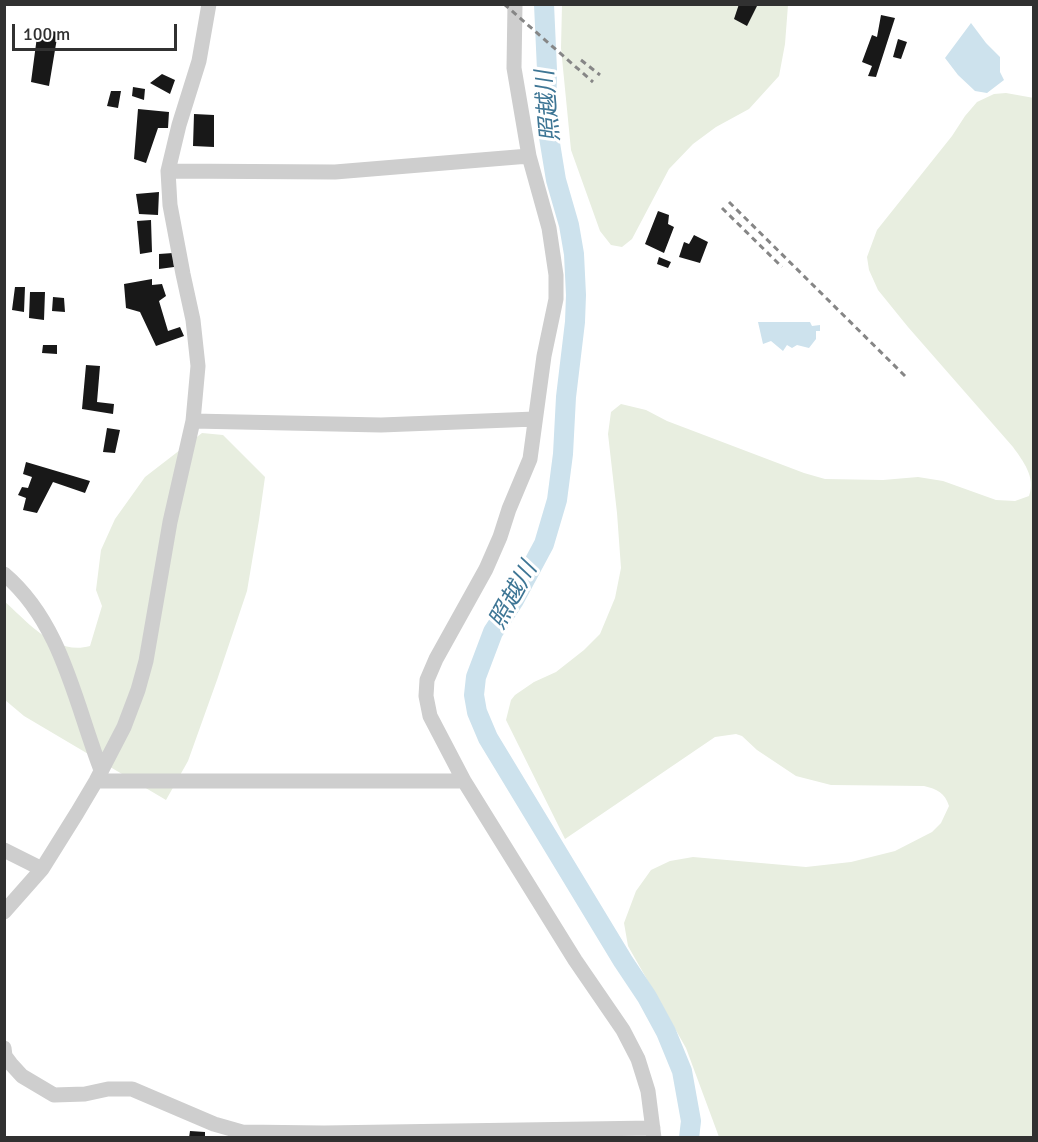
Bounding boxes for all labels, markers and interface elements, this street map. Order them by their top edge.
scale bar [15,12,180,50]
text: 100 m [23,23,70,45]
water label: 照越川 [532,69,566,143]
water label: 照越川 [484,558,544,634]

